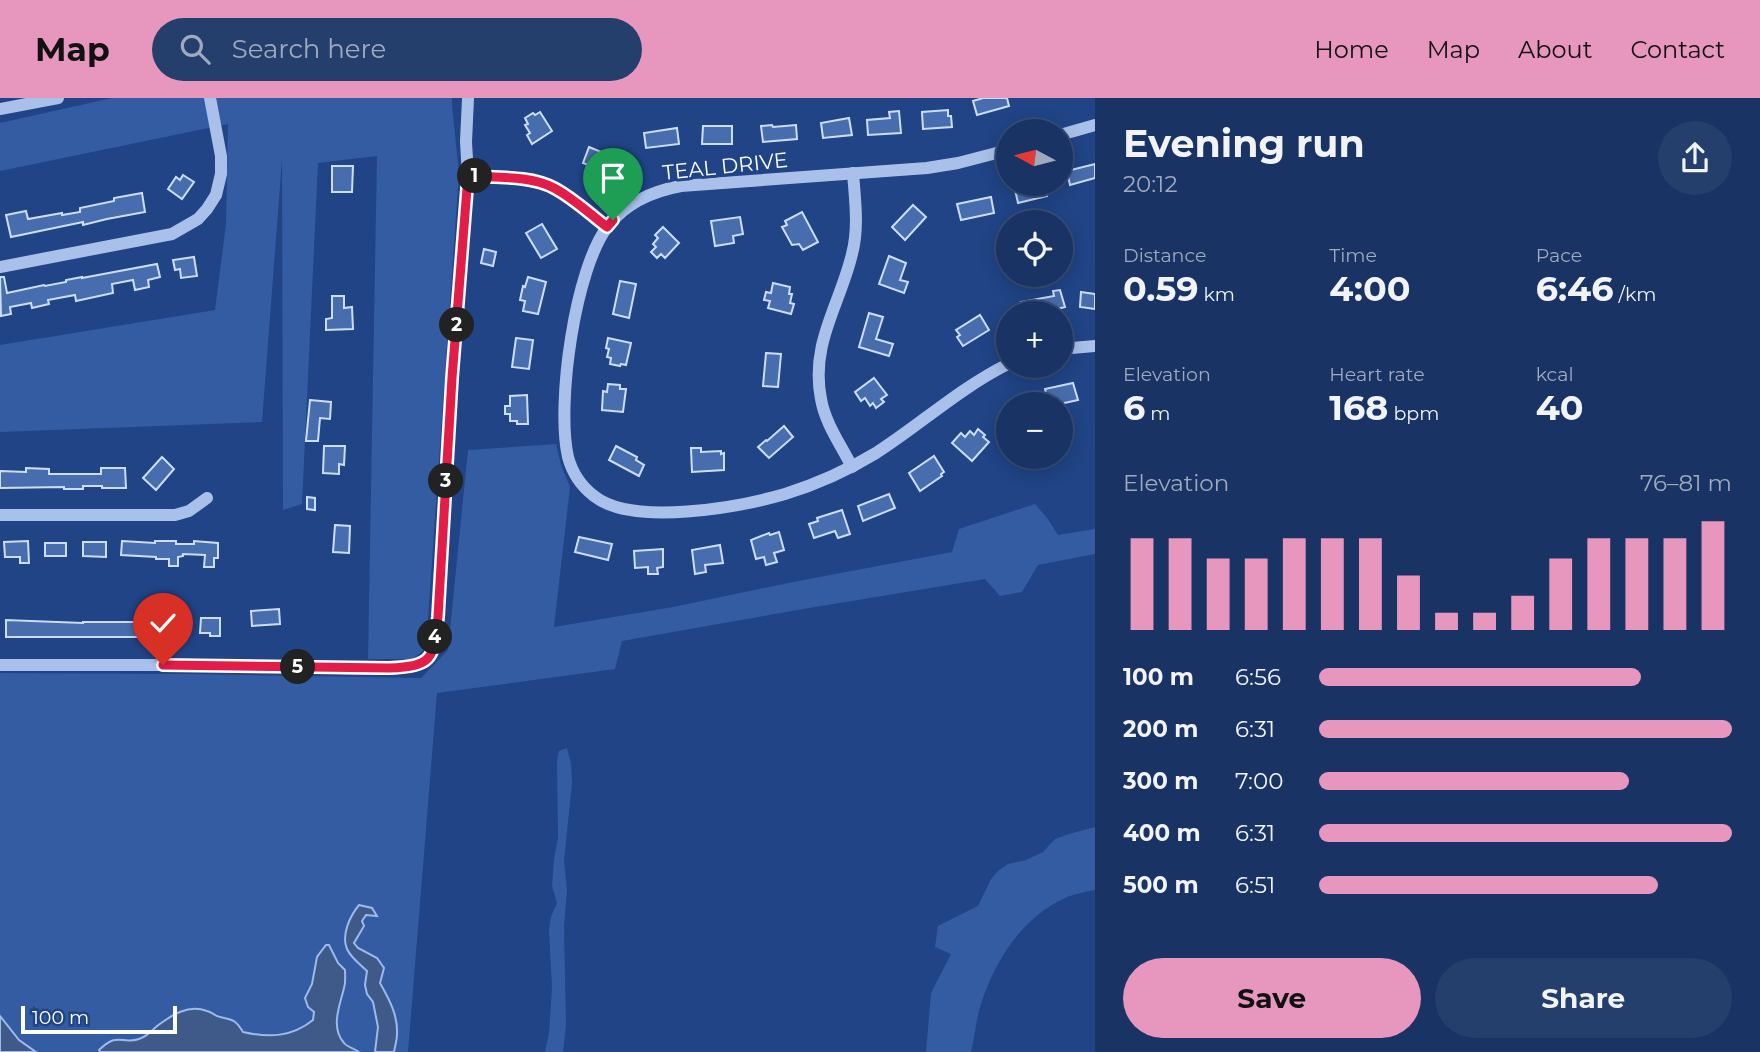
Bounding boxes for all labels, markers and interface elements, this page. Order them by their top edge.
search box [152,18,642,81]
text: Map [35,29,110,69]
icon: search [176,30,214,68]
text: Search here [232,33,386,65]
text: Home [1314,35,1389,64]
text: Map [1427,35,1480,64]
text: About [1518,35,1592,64]
text: Contact [1630,35,1725,64]
north arrow [996,119,1073,196]
map controls [996,119,1073,469]
text: Evening run [1123,120,1365,167]
button: share [1658,121,1732,195]
street label: TEAL DRIVE [661,147,789,185]
pin [583,148,643,220]
pin: 1 [458,158,492,194]
icon: arrive [594,159,632,197]
text: 1 [471,164,478,187]
text: 20:12 [1123,170,1177,198]
button: locate [996,210,1073,287]
text: Distance [1123,244,1206,267]
text: Time [1329,244,1377,267]
text: Pace [1536,244,1582,267]
text: 0.59 [1123,267,1199,310]
text: 4:00 [1329,267,1410,310]
text: 6:46 [1536,267,1614,310]
text: km [1199,283,1235,306]
text: /km [1614,283,1656,306]
button: + [996,301,1073,378]
pin: 2 [440,308,475,342]
text: 2 [451,313,462,336]
text: Elevation [1123,363,1211,386]
text: Heart rate [1329,363,1425,386]
text: kcal [1536,363,1574,386]
text: 6 [1123,386,1145,429]
text: 168 [1329,386,1388,429]
text: 40 [1536,386,1584,429]
button: − [996,392,1073,469]
text: m [1145,402,1170,425]
text: bpm [1388,402,1439,425]
pin: 3 [428,464,464,498]
text: 3 [440,469,451,492]
text: Elevation [1123,469,1229,497]
text: 76–81 m [1640,469,1732,497]
pin [133,593,193,665]
icon: check [144,604,182,642]
pin: 4 [418,620,452,654]
text: 4 [428,625,441,648]
pin: 5 [280,650,316,684]
text: 5 [292,655,303,678]
text: 100 m [1123,663,1194,691]
text: 6:56 [1235,663,1281,691]
text: 200 m [1123,715,1198,743]
text: 6:31 [1235,715,1275,743]
text: 300 m [1123,767,1199,795]
text: 7:00 [1235,767,1283,795]
text: 400 m [1123,819,1201,847]
text: 6:31 [1235,819,1275,847]
text: 500 m [1123,871,1199,899]
text: 6:51 [1235,871,1275,899]
button: Save [1123,958,1421,1038]
button: Share [1435,958,1732,1038]
scale bar [21,1003,177,1035]
text: 100 m [32,1006,89,1029]

